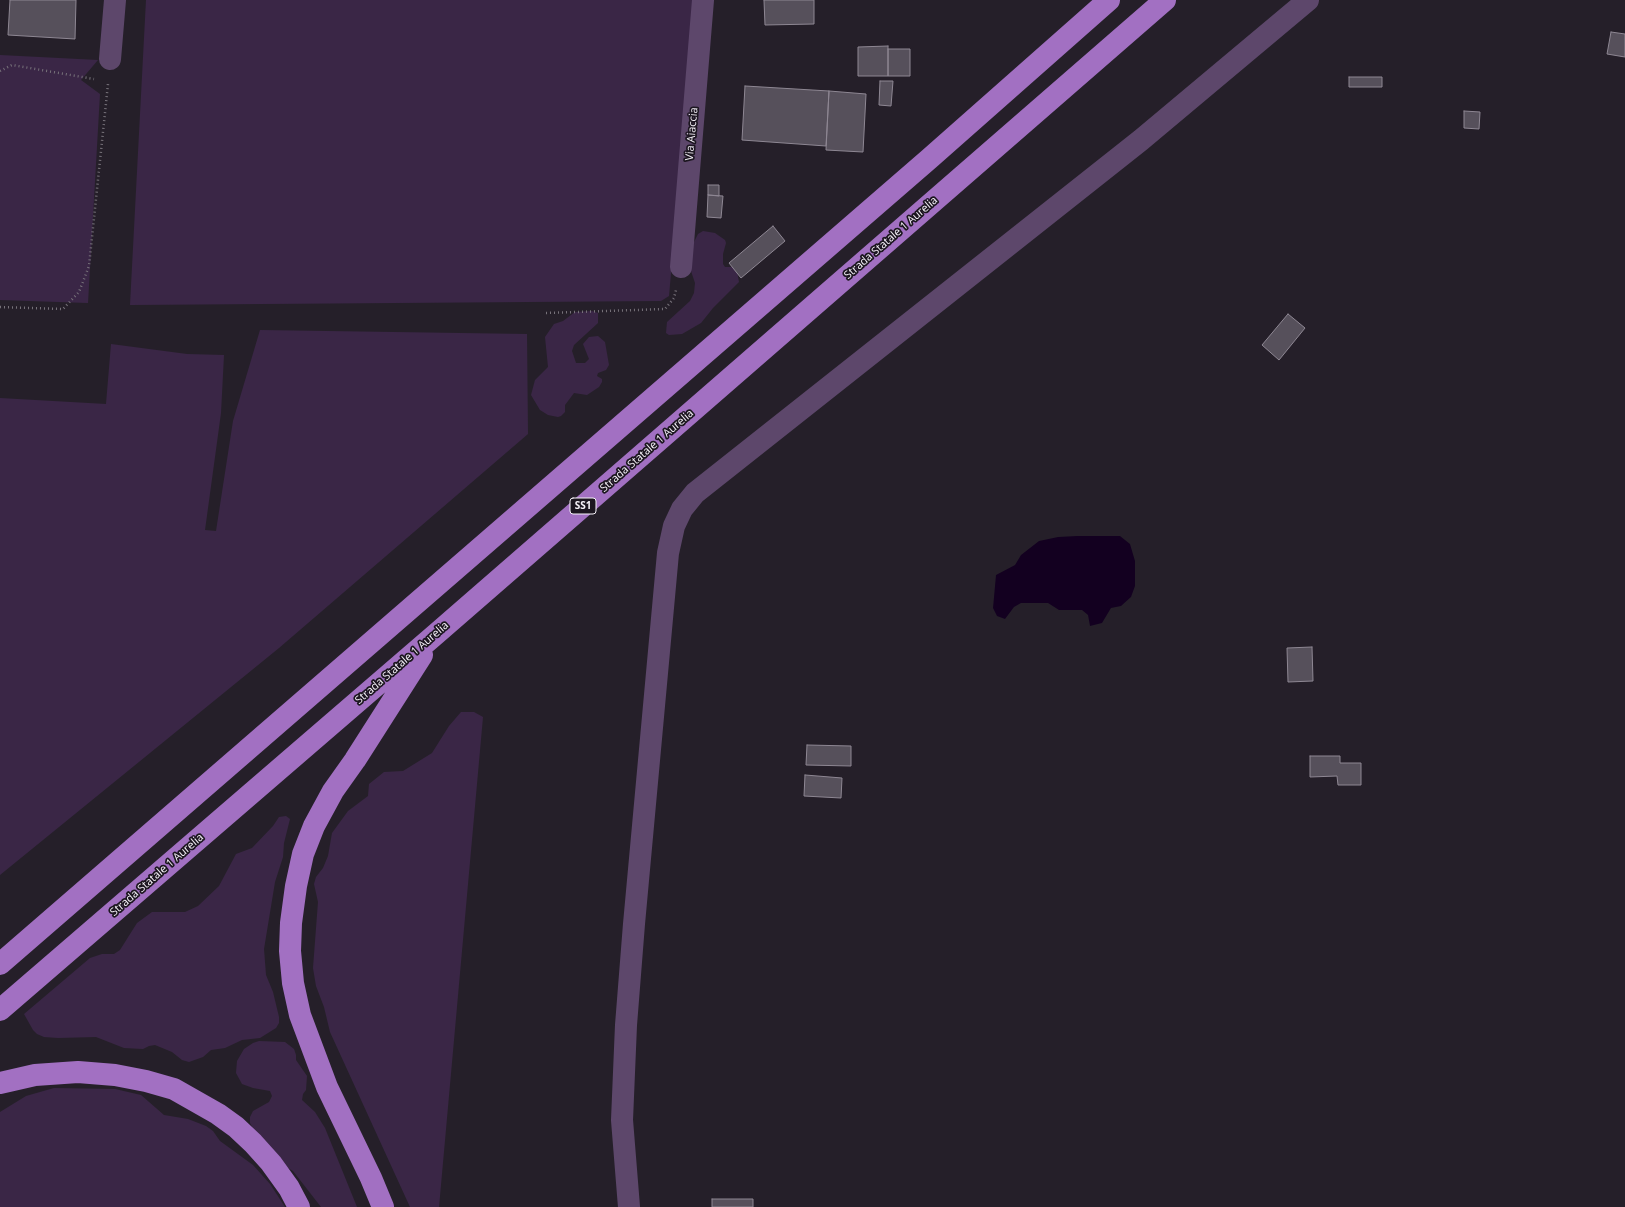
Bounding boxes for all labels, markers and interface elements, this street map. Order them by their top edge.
street label: Via Aiaccia [683,107,701,161]
street label: Strada Statale 1 Aurelia [842,194,940,282]
street label: Strada Statale 1 Aurelia [598,407,696,495]
road number: SS1 [570,498,596,514]
street label: Strada Statale 1 Aurelia [353,619,451,707]
street label: Strada Statale 1 Aurelia [108,831,206,919]

